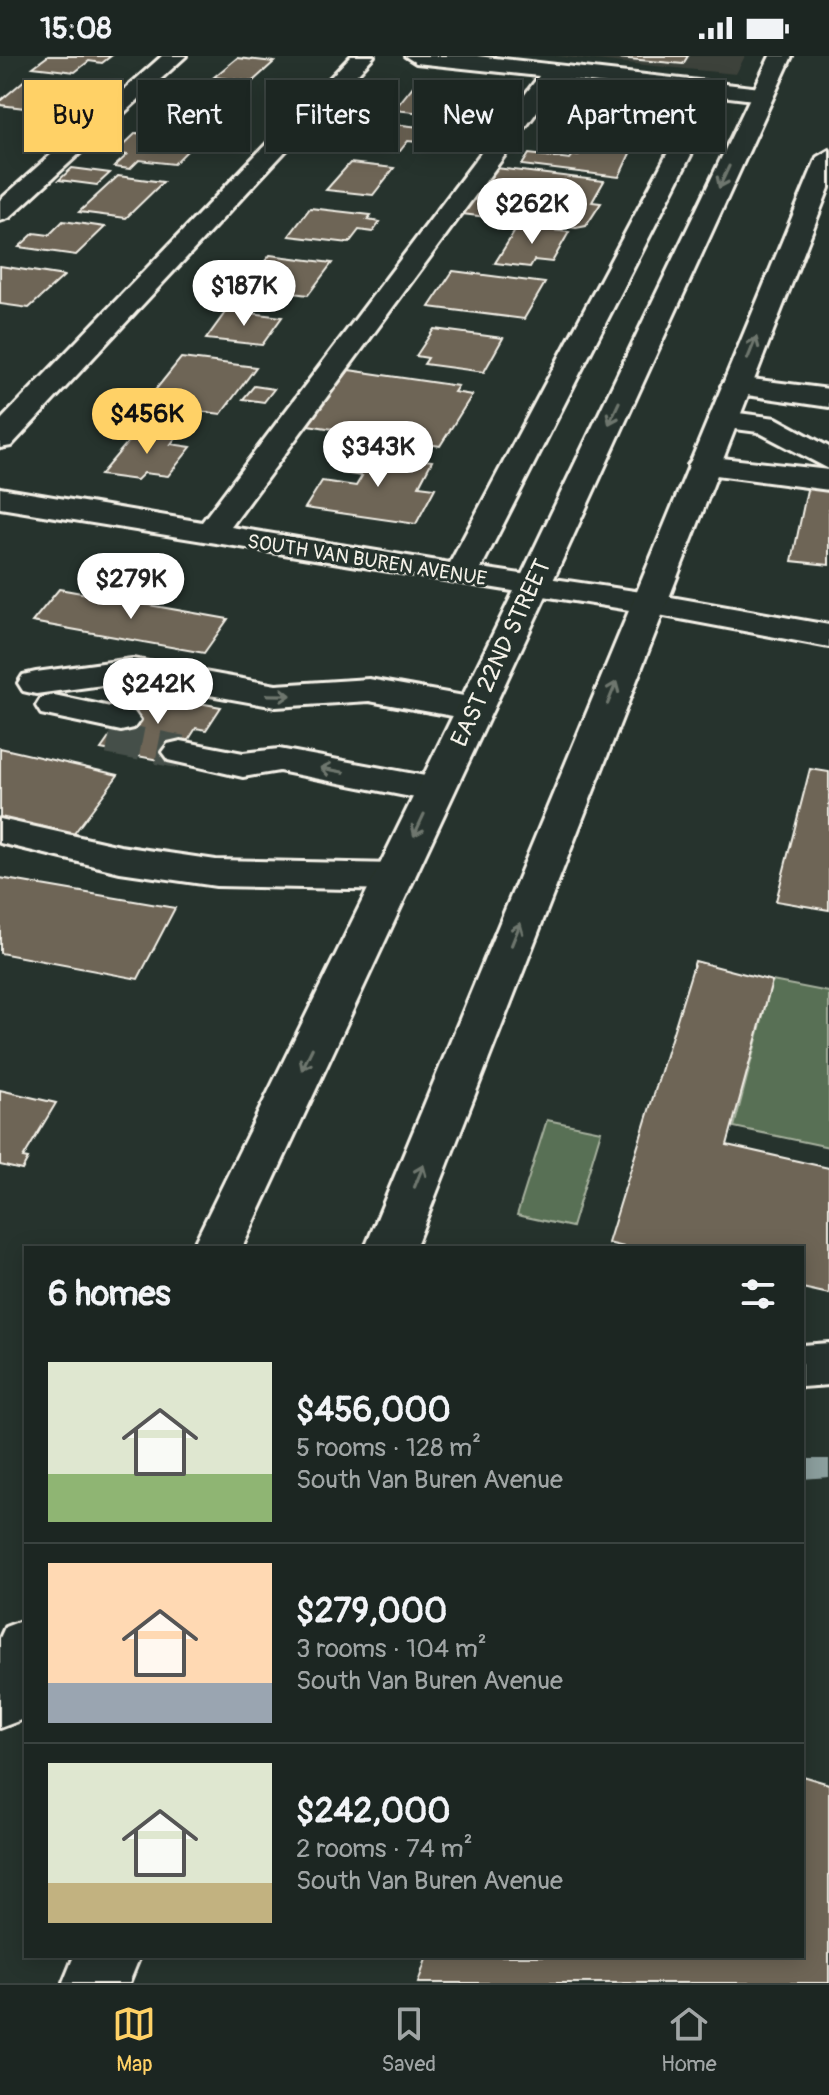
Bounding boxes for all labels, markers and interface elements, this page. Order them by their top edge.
text: 15:08 [40,10,112,47]
chip: Buy [24,80,122,152]
chip: Rent [138,80,250,152]
chip: Filters [266,80,398,152]
chip: New [414,80,522,152]
chip: Apartment [538,80,725,152]
one-way arrow [715,164,730,189]
pin: $262K [476,178,588,246]
text: $262K [495,188,569,220]
pin: $187K [188,260,300,328]
text: $187K [211,270,277,302]
one-way arrow [746,336,760,361]
pin: $456K [91,388,203,456]
text: $456K [110,398,184,430]
one-way arrow [606,400,621,425]
pin: $343K [322,421,434,489]
text: $343K [341,431,415,463]
street label: SOUTH VAN BUREN AVENUE [245,529,489,591]
pin: $279K [75,553,187,621]
street label: EAST 22ND STREET [445,555,557,751]
text: $279K [95,563,167,595]
pin: $242K [102,658,214,726]
text: $242K [121,668,195,700]
one-way arrow [606,681,620,706]
one-way arrow [265,687,292,702]
one-way arrow [320,761,345,776]
one-way arrow [411,813,426,837]
one-way arrow [509,922,524,947]
one-way arrow [299,1047,314,1071]
one-way arrow [413,1164,427,1189]
icon: filters [736,1272,780,1316]
text: 6 homes [48,1273,171,1316]
text: $456,000 [296,1389,451,1432]
icon: home [112,1394,208,1490]
text: 5 rooms · 128 m² [296,1432,481,1464]
text: South Van Buren Avenue [296,1464,563,1496]
text: $279,000 [296,1590,447,1633]
icon: home [112,1595,208,1691]
text: 3 rooms · 104 m² [296,1633,487,1665]
text: South Van Buren Avenue [296,1665,563,1697]
text: $242,000 [296,1790,450,1833]
icon: home [112,1795,208,1891]
text: 2 rooms · 74 m² [296,1833,473,1865]
text: South Van Buren Avenue [296,1865,563,1897]
tab: Map [112,2002,156,2078]
tab: Saved [381,2002,436,2078]
tab: Home [661,2002,716,2078]

